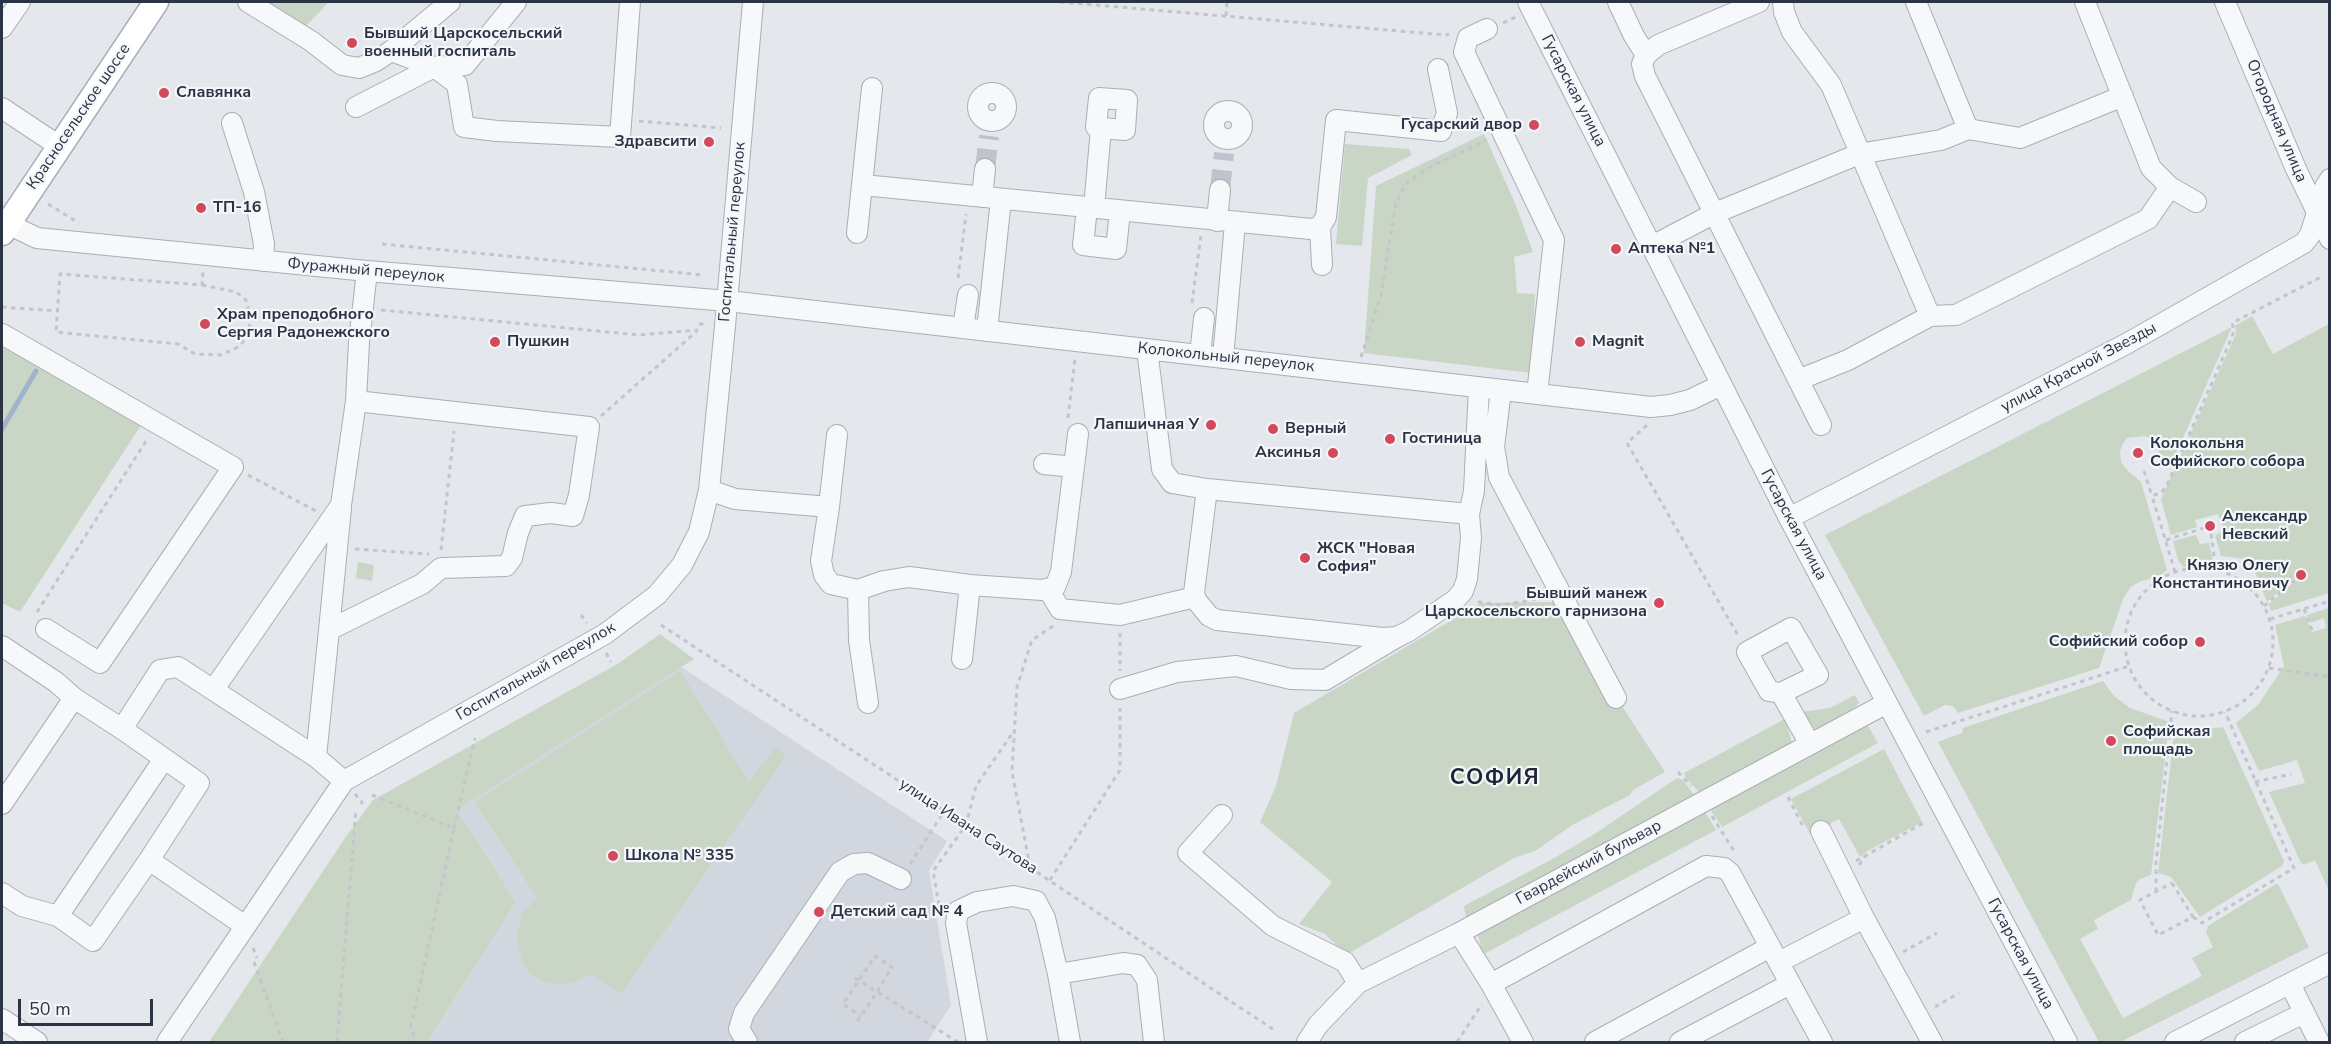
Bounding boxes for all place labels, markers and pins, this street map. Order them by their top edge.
place label: Бывший Царскосельский военный госпиталь [364,24,562,62]
marker: Бывший Царскосельский военный госпиталь [345,36,359,50]
place label: Славянка [176,83,251,103]
marker: Славянка [157,86,171,100]
place label: Гусарский двор [1401,115,1522,135]
marker: Гусарский двор [1527,118,1541,132]
place label: Здравсити [614,132,697,152]
marker: Здравсити [702,135,716,149]
place label: ТП-16 [213,198,261,218]
marker: ТП-16 [194,201,208,215]
place label: Аптека №1 [1628,239,1715,259]
marker: Аптека №1 [1609,242,1623,256]
place label: Храм преподобного Сергия Радонежского [217,305,390,343]
marker: Храм преподобного Сергия Радонежского [198,317,212,331]
place label: Пушкин [507,332,570,352]
place label: Magnit [1592,332,1644,352]
marker: Пушкин [488,335,502,349]
marker: Magnit [1573,335,1587,349]
place label: Лапшичная У [1094,415,1199,435]
marker: Лапшичная У [1204,418,1218,432]
place label: Верный [1285,419,1347,439]
marker: Верный [1266,422,1280,436]
place label: Гостиница [1402,429,1482,449]
marker: Гостиница [1383,432,1397,446]
place label: Колокольня Софийского собора [2150,434,2305,472]
place label: Аксинья [1255,443,1321,463]
marker: Аксинья [1326,446,1340,460]
marker: Колокольня Софийского собора [2131,446,2145,460]
place label: Александр Невский [2222,507,2307,545]
marker: Александр Невский [2203,519,2217,533]
place label: ЖСК "Новая София" [1317,539,1415,577]
marker: ЖСК "Новая София" [1298,551,1312,565]
place label: Князю Олегу Константиновичу [2152,556,2289,594]
marker: Князю Олегу Константиновичу [2294,568,2308,582]
place label: Бывший манеж Царскосельского гарнизона [1425,584,1647,622]
marker: Бывший манеж Царскосельского гарнизона [1652,596,1666,610]
place label: Софийский собор [2049,632,2188,652]
marker: Софийский собор [2193,635,2207,649]
place label: Софийская площадь [2123,722,2211,760]
marker: Софийская площадь [2104,734,2118,748]
place label: Школа № 335 [625,846,734,866]
marker: Школа № 335 [606,849,620,863]
place label: Детский сад № 4 [831,902,963,922]
marker: Детский сад № 4 [812,905,826,919]

